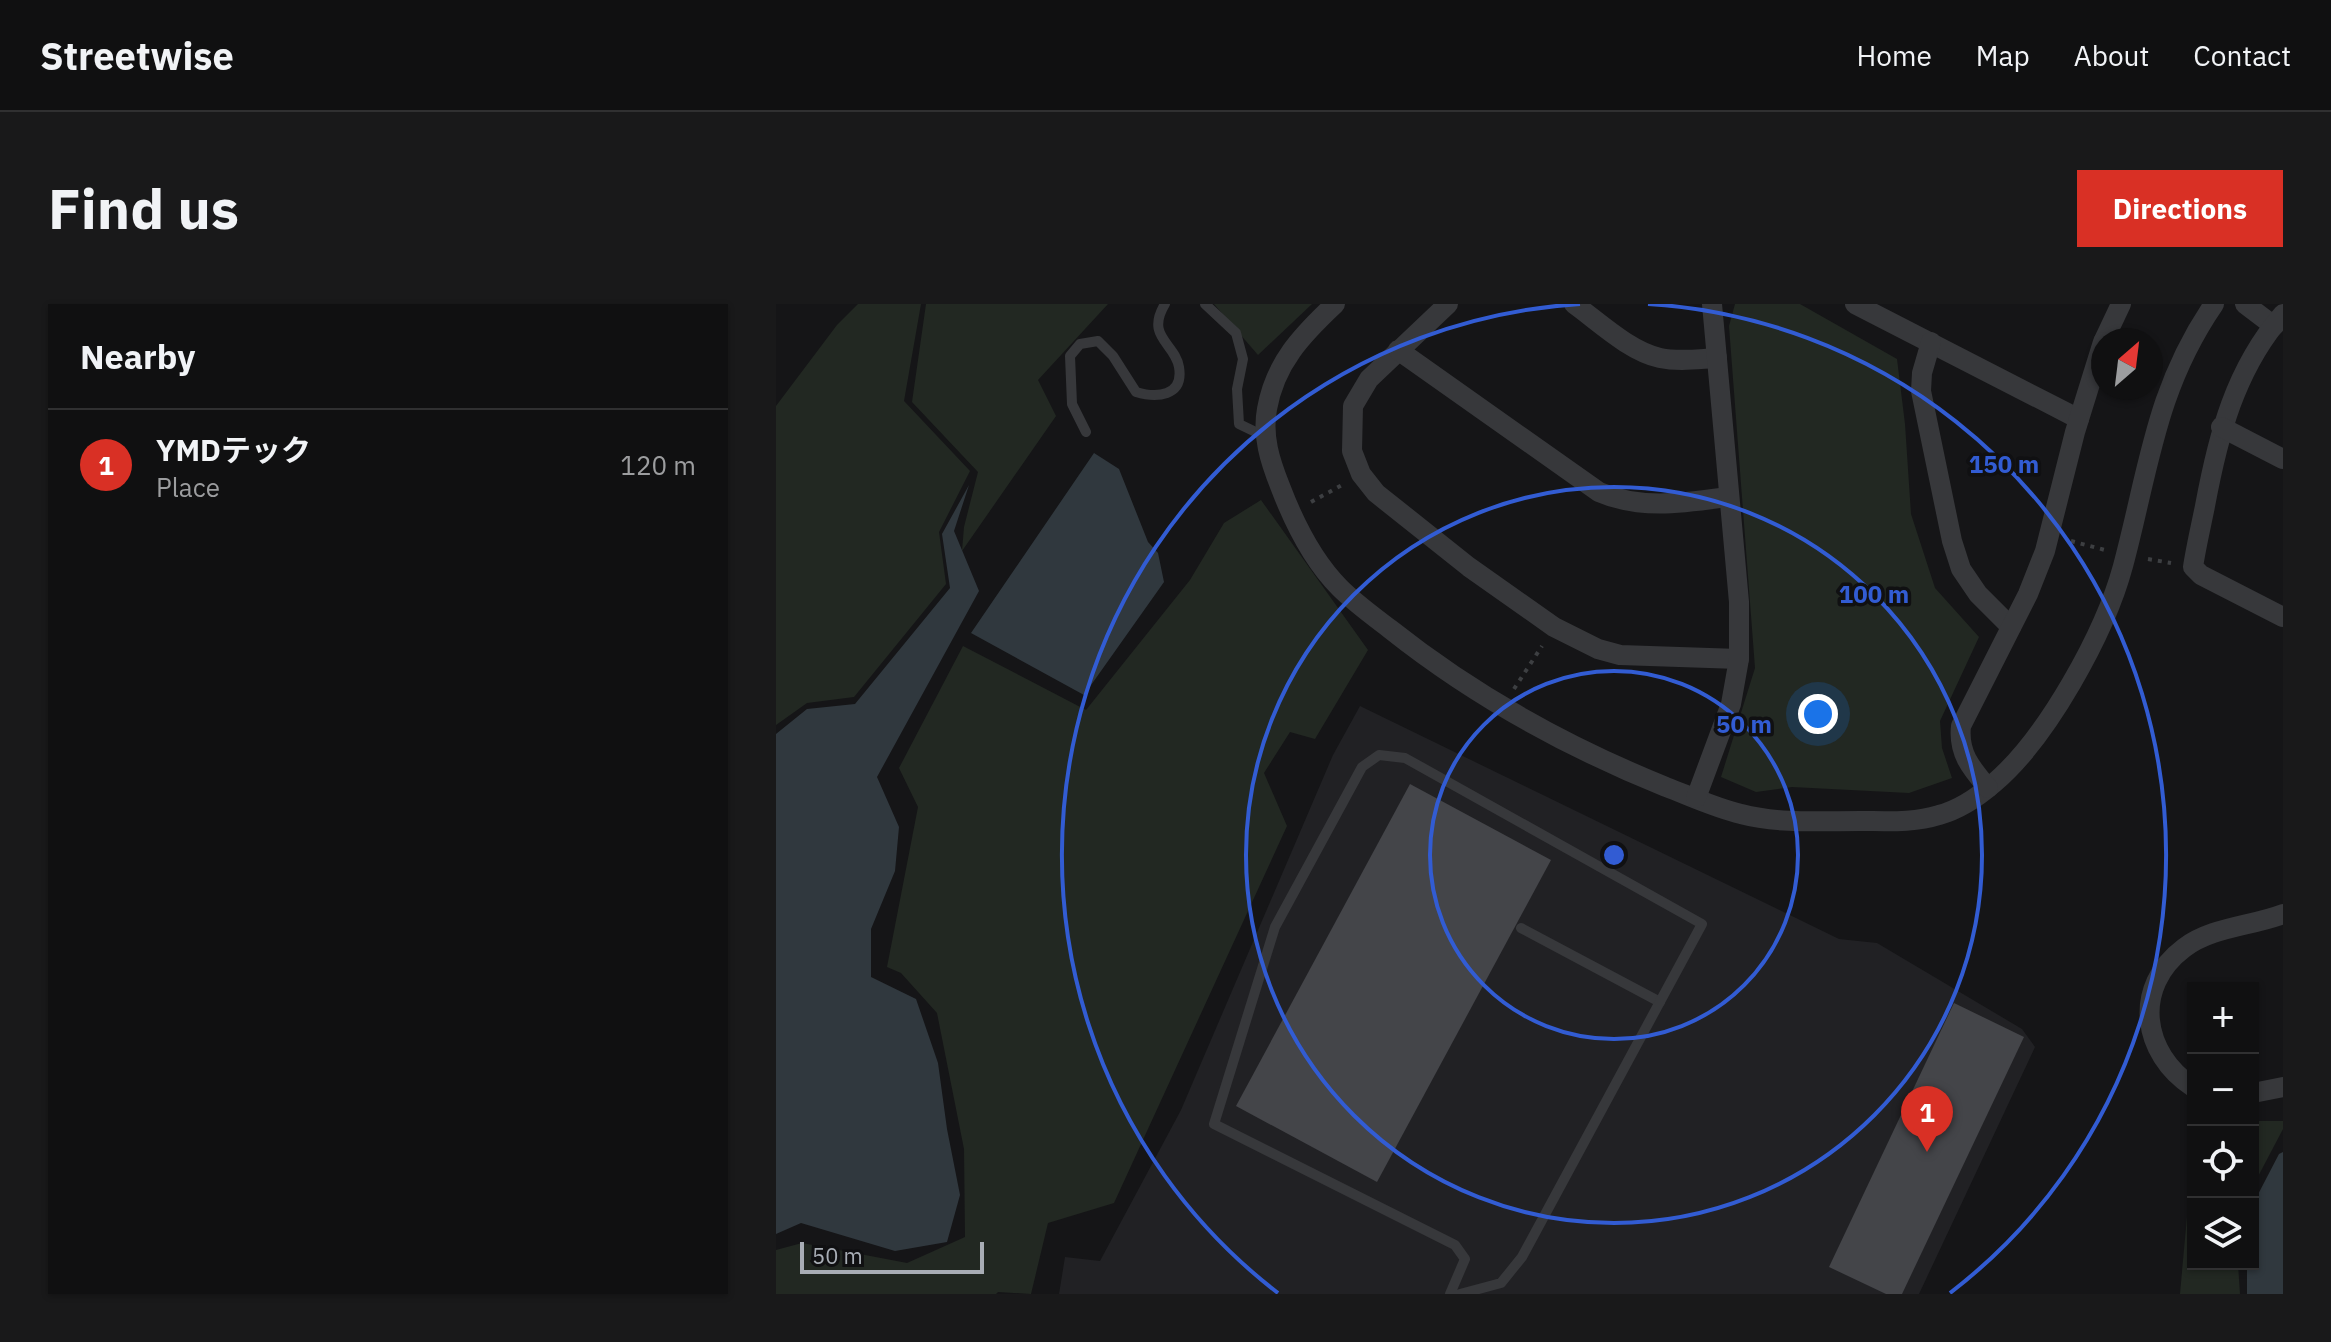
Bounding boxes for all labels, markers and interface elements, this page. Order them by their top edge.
text: Streetwise [40,31,234,80]
text: Home [1856,37,1932,74]
text: Map [1976,37,2030,74]
text: About [2074,37,2149,74]
text: Contact [2193,37,2291,74]
button: Directions [2077,170,2283,247]
text: Find us [48,172,239,244]
north arrow [2091,328,2163,400]
text: Nearby [80,334,195,378]
text: YMDテック [156,430,311,469]
text: 1 [98,448,114,482]
text: 120 m [620,448,696,482]
text: 150 m [1969,448,2039,480]
text: Place [156,470,220,504]
text: 100 m [1839,578,1909,610]
your location [1798,694,1838,734]
text: 50 m [1716,708,1772,740]
centre of rings [1600,841,1628,869]
map controls [2187,982,2259,1270]
button: + [2187,982,2259,1054]
button: − [2187,1054,2259,1126]
pin: 1 [1901,1086,1953,1152]
button: locate [2187,1126,2259,1198]
button: layers [2187,1198,2259,1270]
scale bar [800,1238,984,1274]
text: 50 m [812,1241,863,1270]

